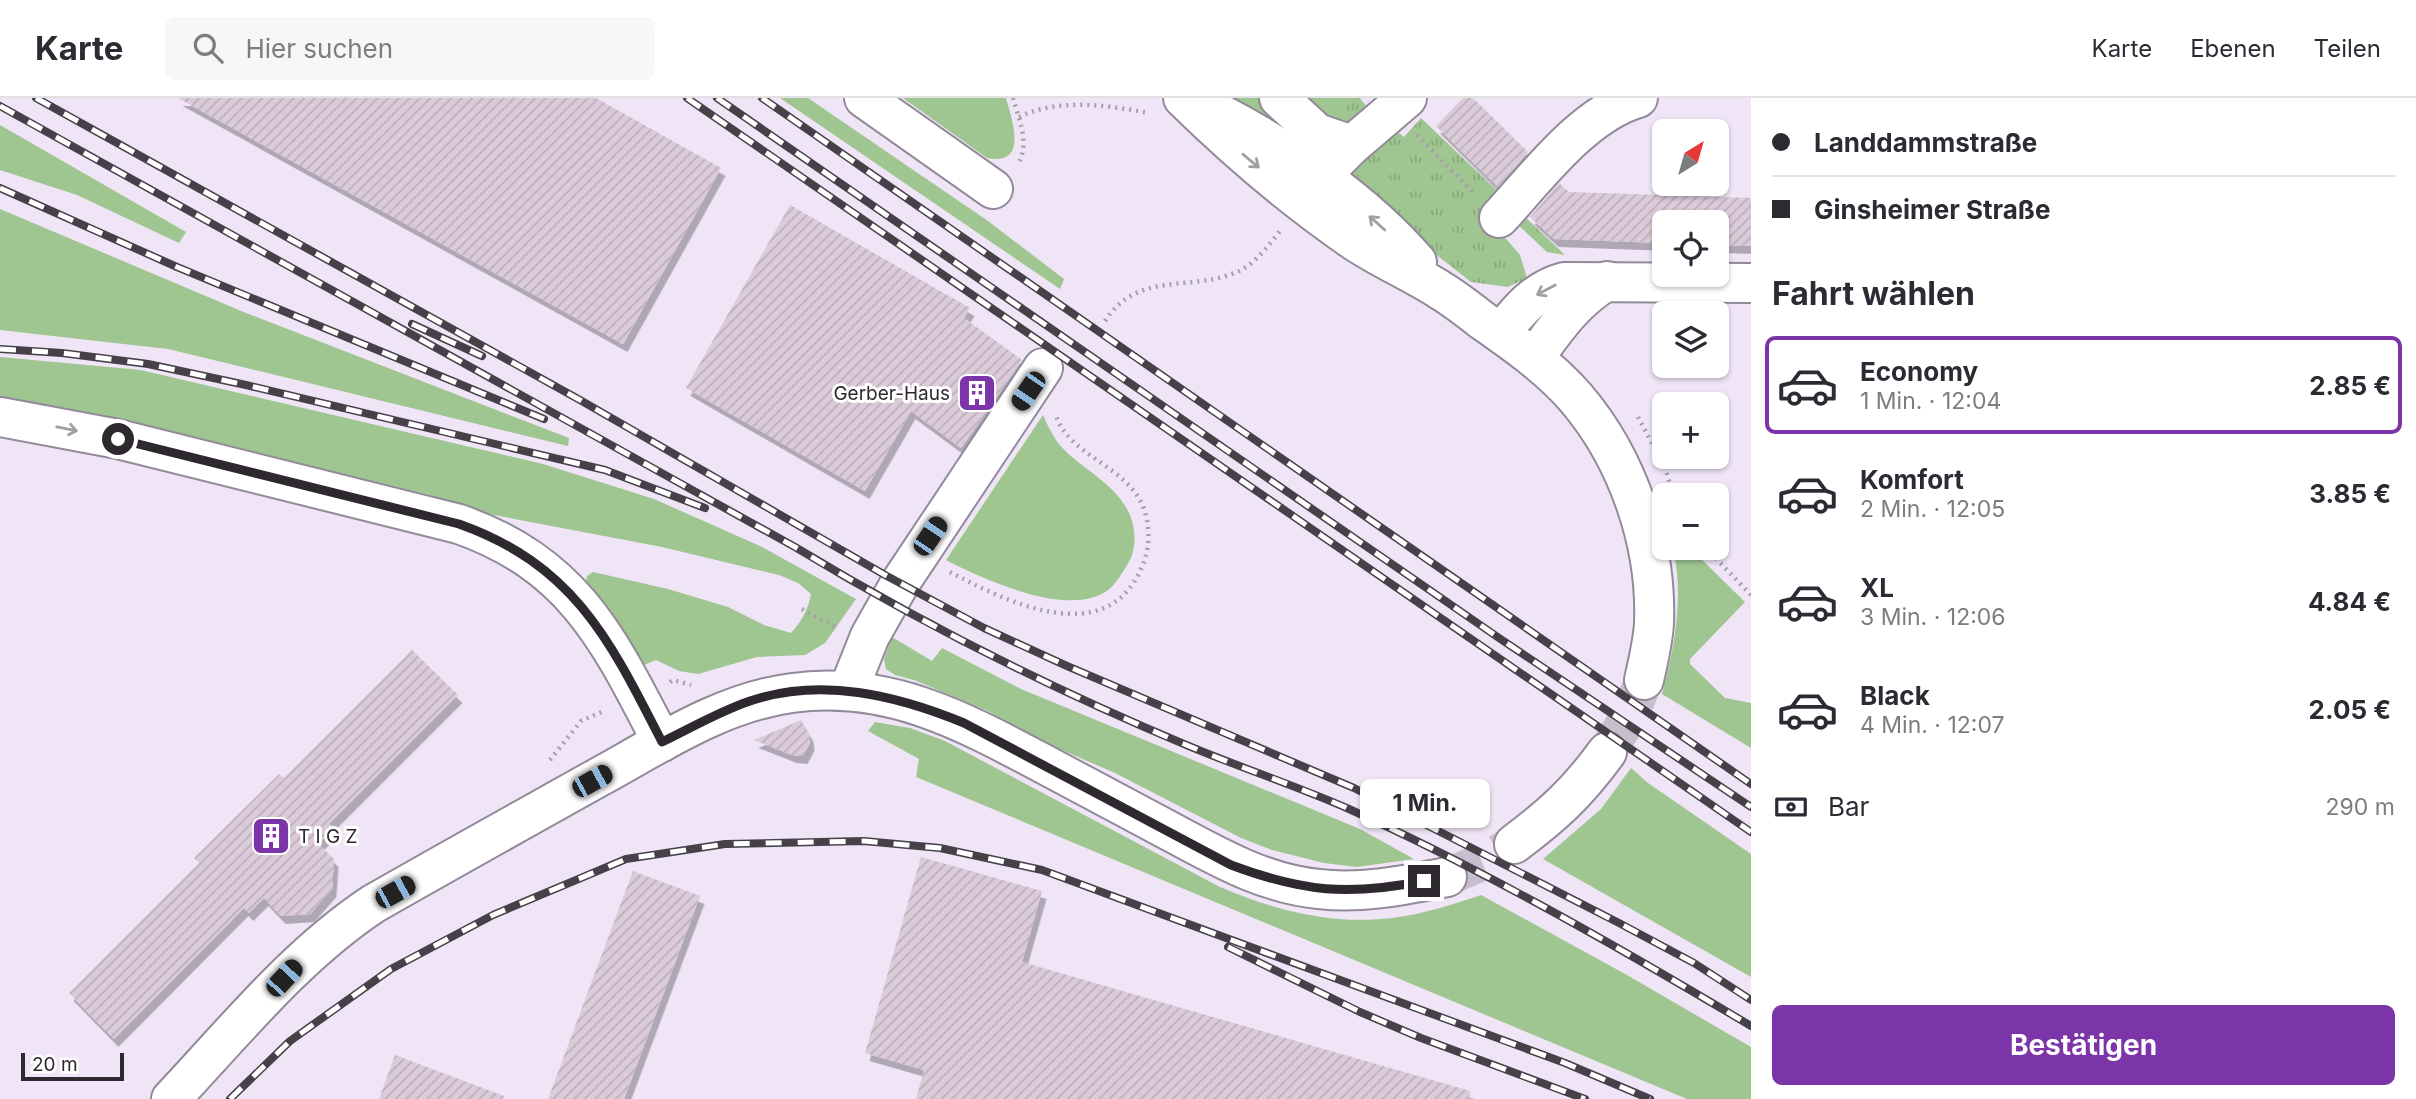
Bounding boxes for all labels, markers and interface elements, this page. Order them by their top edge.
search box [165,17,655,80]
text: Karte [35,28,123,68]
icon: search [189,29,227,67]
text: Hier suchen [245,33,393,64]
text: Karte [2092,34,2152,63]
text: Ebenen [2190,34,2276,63]
text: Teilen [2314,34,2381,63]
north arrow [1652,119,1729,196]
map controls [1652,119,1729,560]
text: Landdammstraße [1814,127,2037,158]
one-way arrow [1241,154,1259,169]
text: Ginsheimer Straße [1814,194,2050,225]
button: locate [1652,210,1729,287]
one-way arrow [1368,215,1386,231]
text: Fahrt wählen [1772,274,1975,313]
one-way arrow [1536,284,1557,297]
button: layers [1652,301,1729,378]
icon: car [1776,354,1839,417]
text: Economy [1860,356,1978,387]
car [1008,368,1049,414]
text: 2.85 € [2309,370,2391,401]
building icon: Gerber-Haus [956,372,998,414]
place label: Gerber-Haus [833,382,950,405]
text: 1 Min. · 12:04 [1860,387,2001,415]
button: + [1652,392,1729,469]
one-way arrow [55,423,78,437]
route start [102,423,134,455]
icon: car [1776,462,1839,525]
text: Komfort [1860,464,1964,495]
text: 3.85 € [2309,478,2391,509]
button: − [1652,483,1729,560]
text: 2 Min. · 12:05 [1860,495,2005,523]
car [910,513,951,559]
icon: car [1776,570,1839,633]
text: XL [1860,572,1894,603]
text: 4.84 € [2308,586,2391,617]
text: 3 Min. · 12:06 [1860,603,2006,631]
icon: car [1776,678,1839,741]
text: Black [1860,680,1930,711]
text: 2.05 € [2309,694,2391,725]
text: 4 Min. · 12:07 [1860,711,2005,739]
car [569,762,616,800]
callout: 1 Min. [1359,780,1489,828]
icon: cash [1772,788,1810,826]
text: 1 Min. [1392,789,1458,817]
text: Bar [1828,791,1869,822]
text: 290 m [2326,793,2395,821]
building icon: T I G Z [250,815,292,857]
place label: T I G Z [298,825,358,848]
route end [1408,865,1440,897]
car [372,873,419,911]
car [262,955,307,1001]
button: Bestätigen [1772,1005,2395,1085]
scale bar [21,1050,124,1082]
text: 20 m [32,1053,78,1076]

